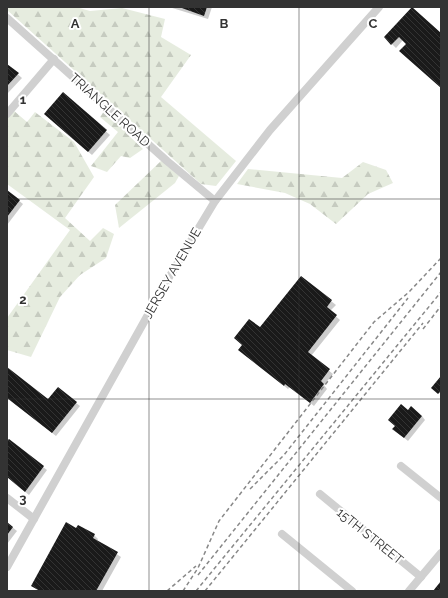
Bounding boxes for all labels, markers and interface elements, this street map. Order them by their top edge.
text: A [71,16,80,31]
text: B [220,16,229,31]
text: C [369,16,378,31]
street label: TRIANGLE ROAD [67,70,153,150]
text: 1 [20,92,27,107]
street label: JERSEY AVENUE [140,225,204,321]
text: 2 [19,292,27,307]
text: 3 [19,491,27,506]
street label: 15TH STREET [334,505,406,567]

